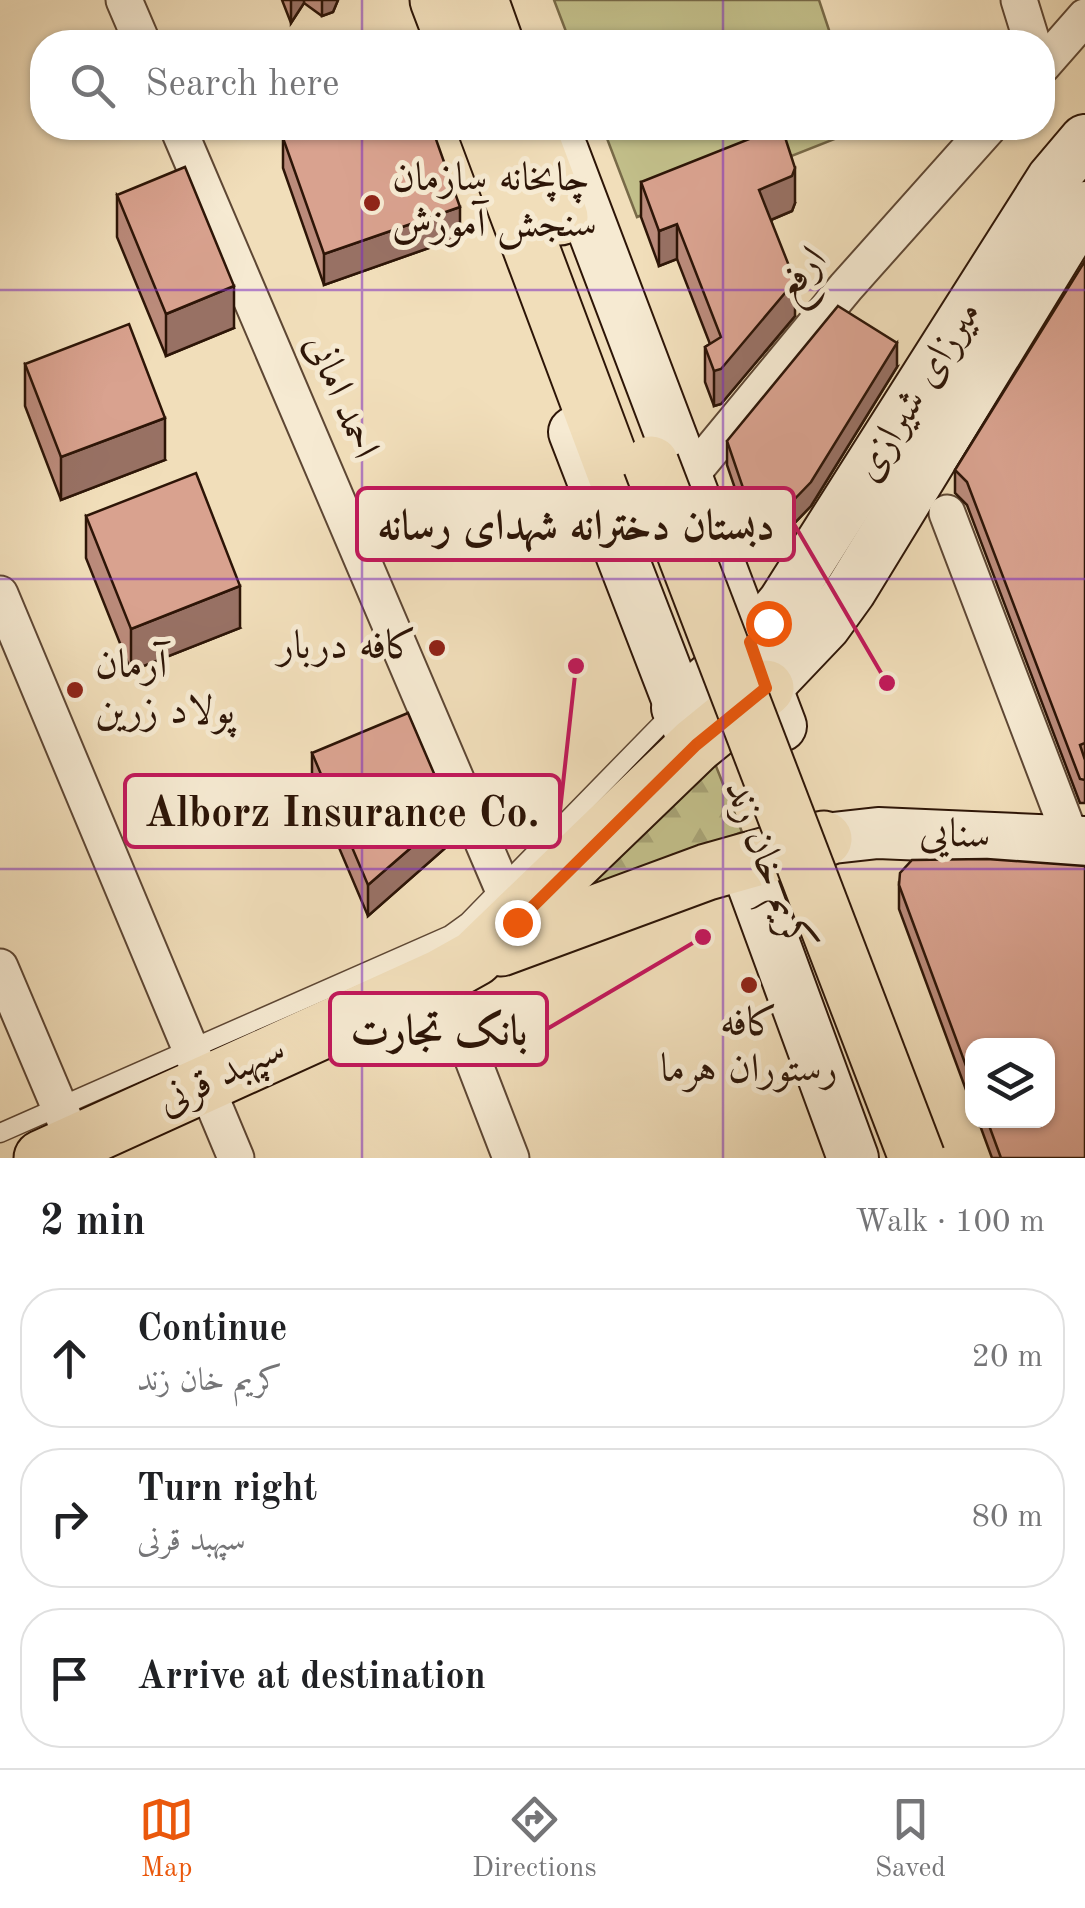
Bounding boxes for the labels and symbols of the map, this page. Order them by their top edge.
place label: چاپخانه سازمان سنجش آموزش [392,160,597,250]
marker: چاپخانه سازمان سنجش آموزش [361,192,383,214]
street label: ارفع [769,241,845,317]
street label: میرزای شیرازی [848,295,990,489]
street label: احمد امانی [296,329,384,465]
callout: دبستان دخترانه شهدای رسانه [357,488,794,560]
text: دبستان دخترانه شهدای رسانه [377,507,775,553]
route start [746,601,792,647]
place label: کافه دربار [274,626,417,668]
marker: کافه دربار [426,637,448,659]
place label: آرمان پولاد زرین [95,640,237,738]
marker: آرمان پولاد زرین [64,679,86,701]
street label: کریم خان زند [706,774,822,963]
callout: Alborz Insurance Co. [125,775,560,847]
text: Alborz Insurance Co. [144,794,540,836]
street label: سنایی [918,814,991,860]
route end [495,900,541,946]
marker: کافه رستوران هرما [738,974,760,996]
callout: بانک تجارت [330,993,547,1065]
place label: کافه رستوران هرما [660,1003,838,1093]
text: بانک تجارت [350,1008,528,1055]
street label: سپهبد قرنی [152,1030,294,1127]

